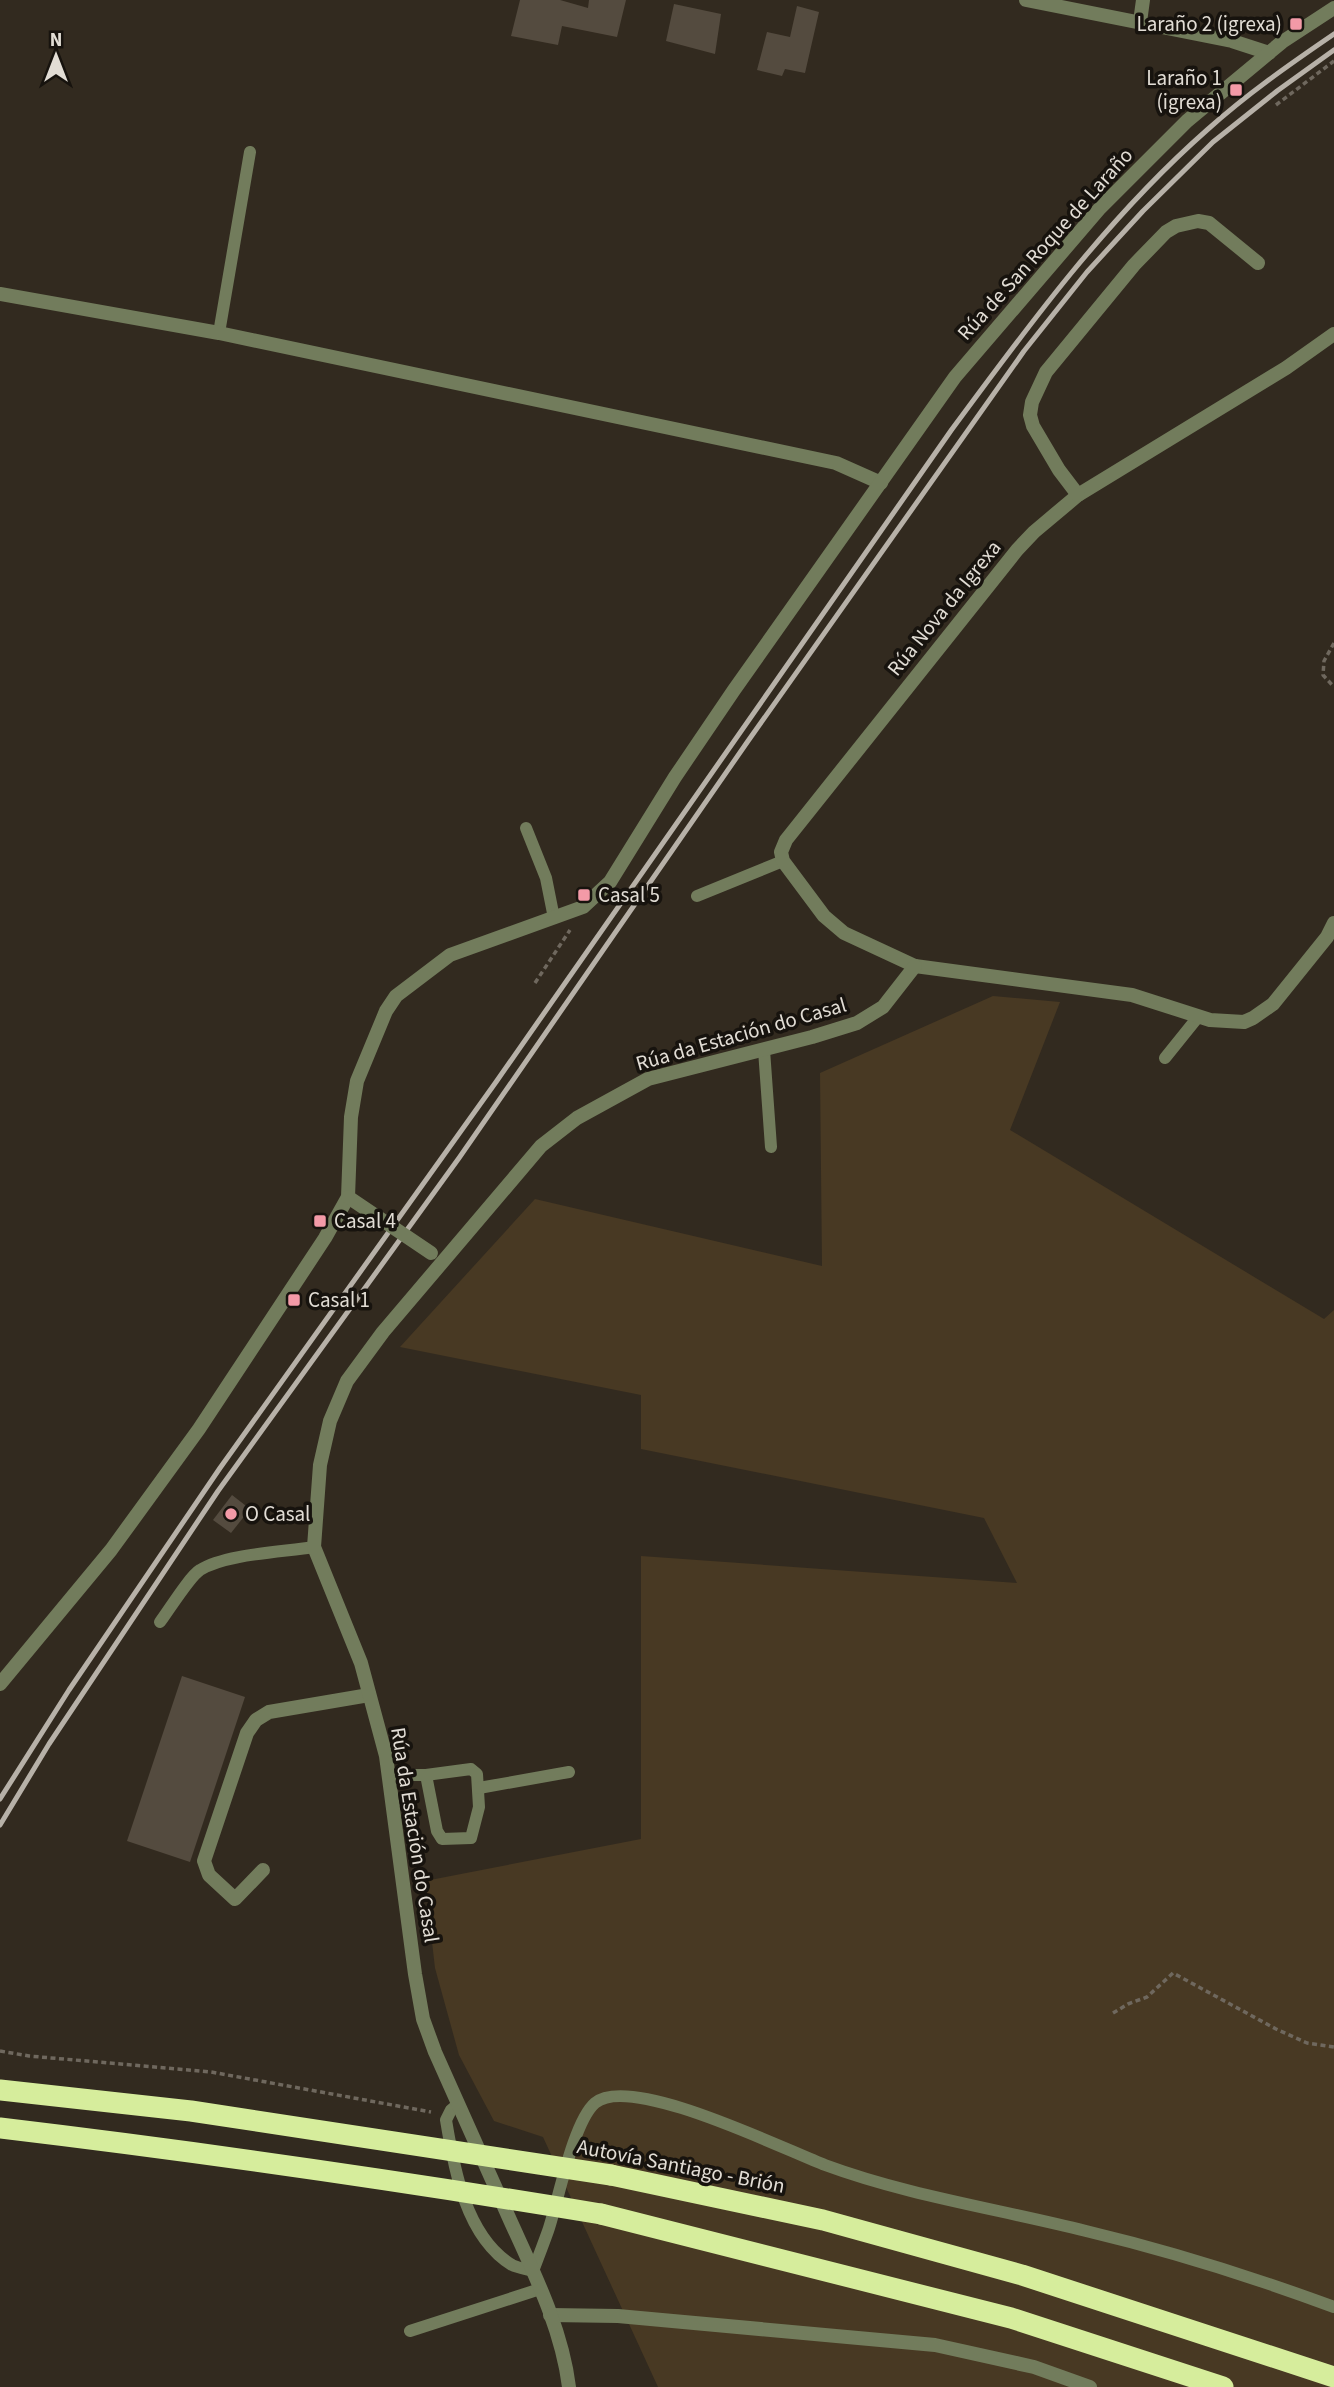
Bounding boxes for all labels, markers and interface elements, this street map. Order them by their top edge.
place label: Laraño 2 (igrexa) [1137,9,1282,39]
marker: Laraño 2 (igrexa) [1288,16,1304,32]
north arrow [21,21,91,91]
text: N [50,27,62,54]
place label: Laraño 1 (igrexa) [1146,63,1222,117]
marker: Laraño 1 (igrexa) [1228,82,1244,98]
street label: Rúa de San Roque de Laraño [950,141,1140,347]
street label: Rúa Nova da Igrexa [880,534,1008,682]
place label: Casal 5 [598,880,660,910]
marker: Casal 5 [576,887,592,903]
street label: Rúa da Estación do Casal [632,990,850,1078]
place label: Casal 4 [334,1206,396,1236]
marker: Casal 4 [312,1213,328,1229]
place label: Casal 1 [308,1285,370,1315]
marker: Casal 1 [286,1292,302,1308]
place label: O Casal [245,1499,310,1529]
marker: O Casal [223,1506,239,1522]
street label: Rúa da Estación do Casal [383,1725,447,1945]
street label: Autovía Santiago - Brión [575,2131,787,2201]

